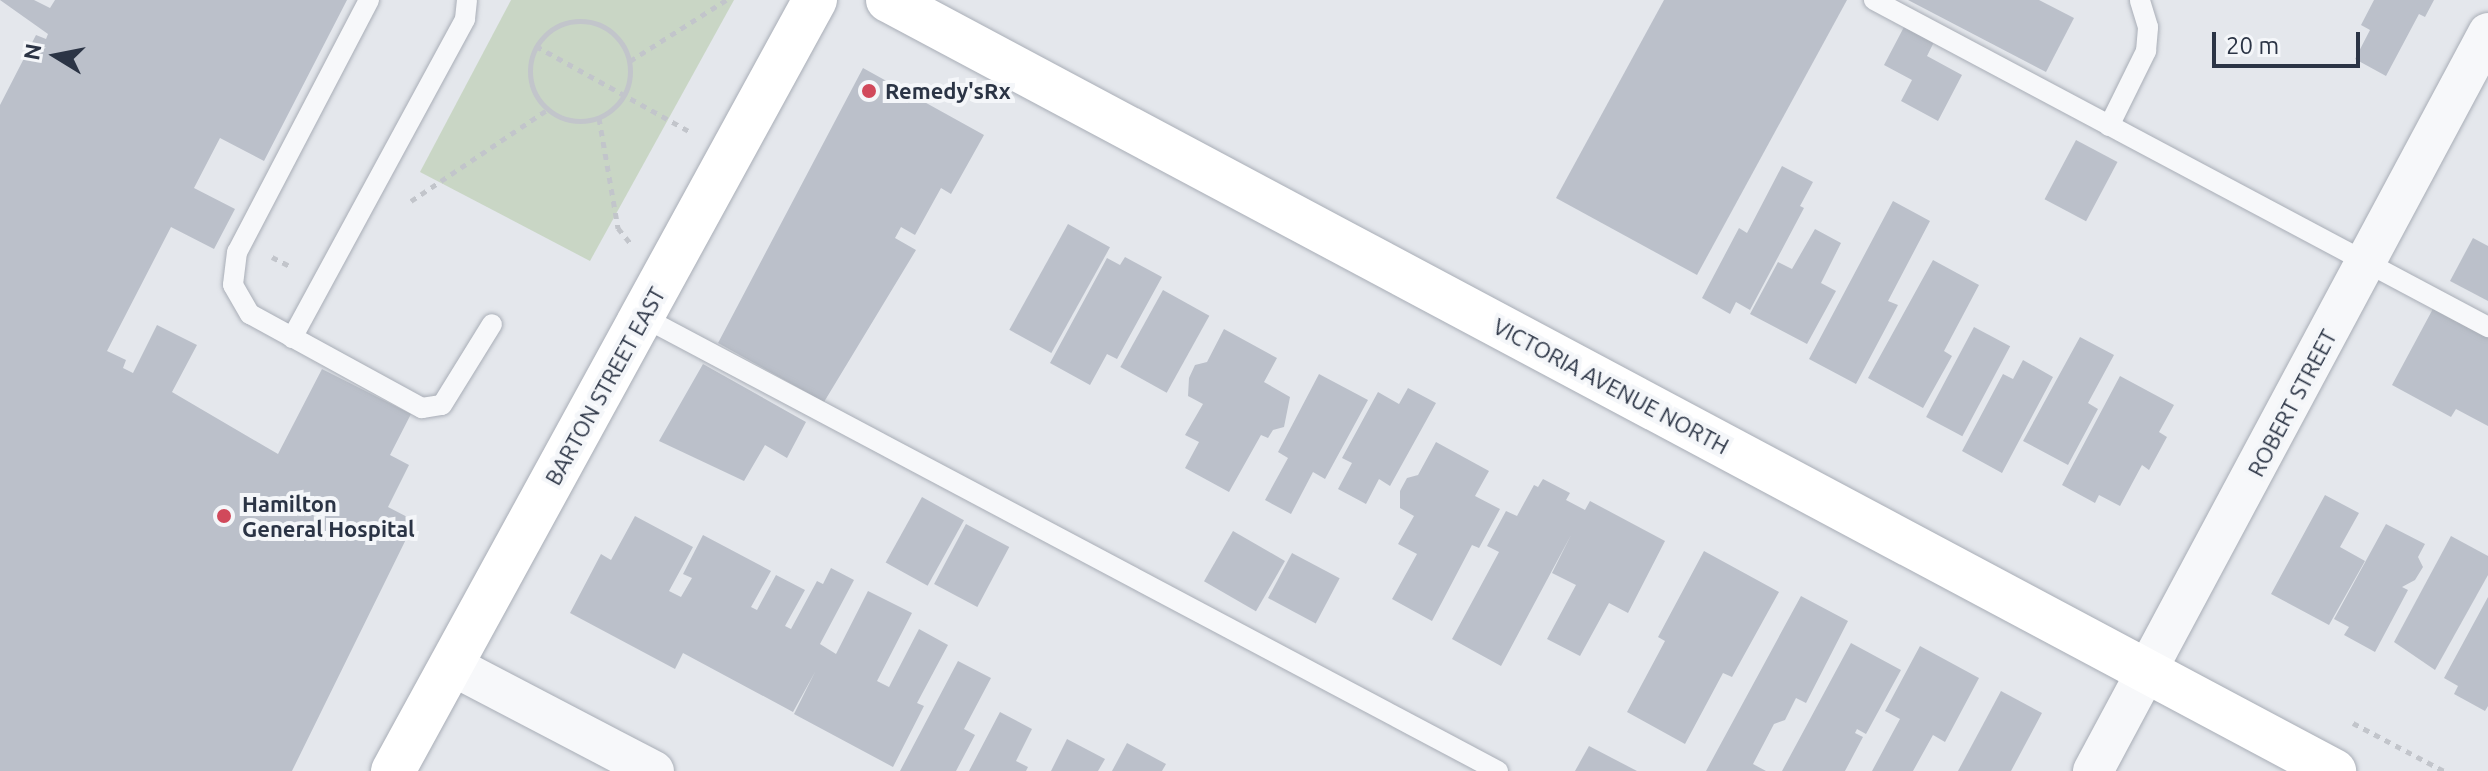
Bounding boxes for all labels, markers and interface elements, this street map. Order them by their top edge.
north arrow [16,16,96,96]
scale bar [2216,16,2364,66]
text: 20 m [2226,32,2279,59]
text: N [18,41,46,62]
place label: Remedy'sRx [885,78,1011,104]
marker: Remedy'sRx [860,82,878,100]
street label: BARTON STREET EAST [540,282,670,490]
street label: VICTORIA AVENUE NORTH [1489,313,1733,459]
street label: ROBERT STREET [2242,325,2342,481]
place label: Hamilton General Hospital [242,490,415,542]
marker: Hamilton General Hospital [213,505,235,527]

